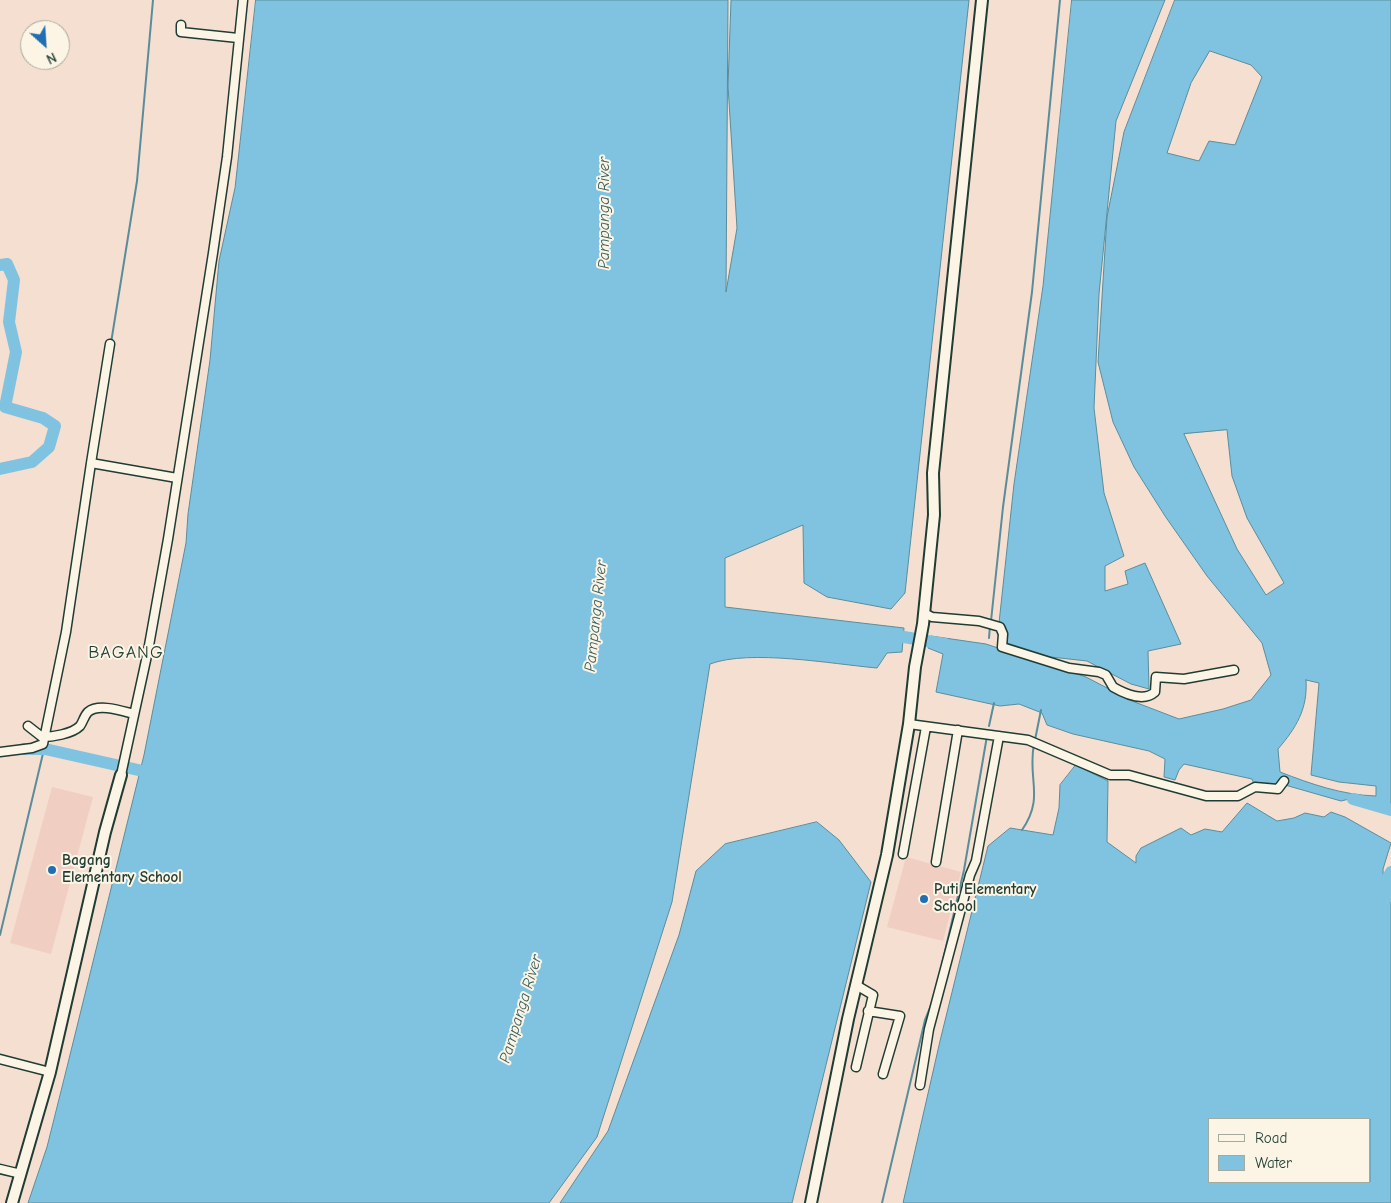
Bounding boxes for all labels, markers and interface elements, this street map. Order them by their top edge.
north arrow [20,20,70,70]
text: N [44,48,59,68]
water label: Pampanga River [594,157,614,269]
water label: Pampanga River [581,559,611,673]
district label: BAGANG [87,642,165,664]
place label: Bagang Elementary School [62,852,182,887]
marker: Bagang Elementary School [46,864,58,876]
place label: Puti Elementary School [934,881,1036,916]
marker: Puti Elementary School [918,893,930,905]
water label: Pampanga River [495,953,547,1065]
legend [1208,1118,1371,1183]
text: Road [1255,1129,1287,1147]
text: Water [1255,1154,1292,1172]

